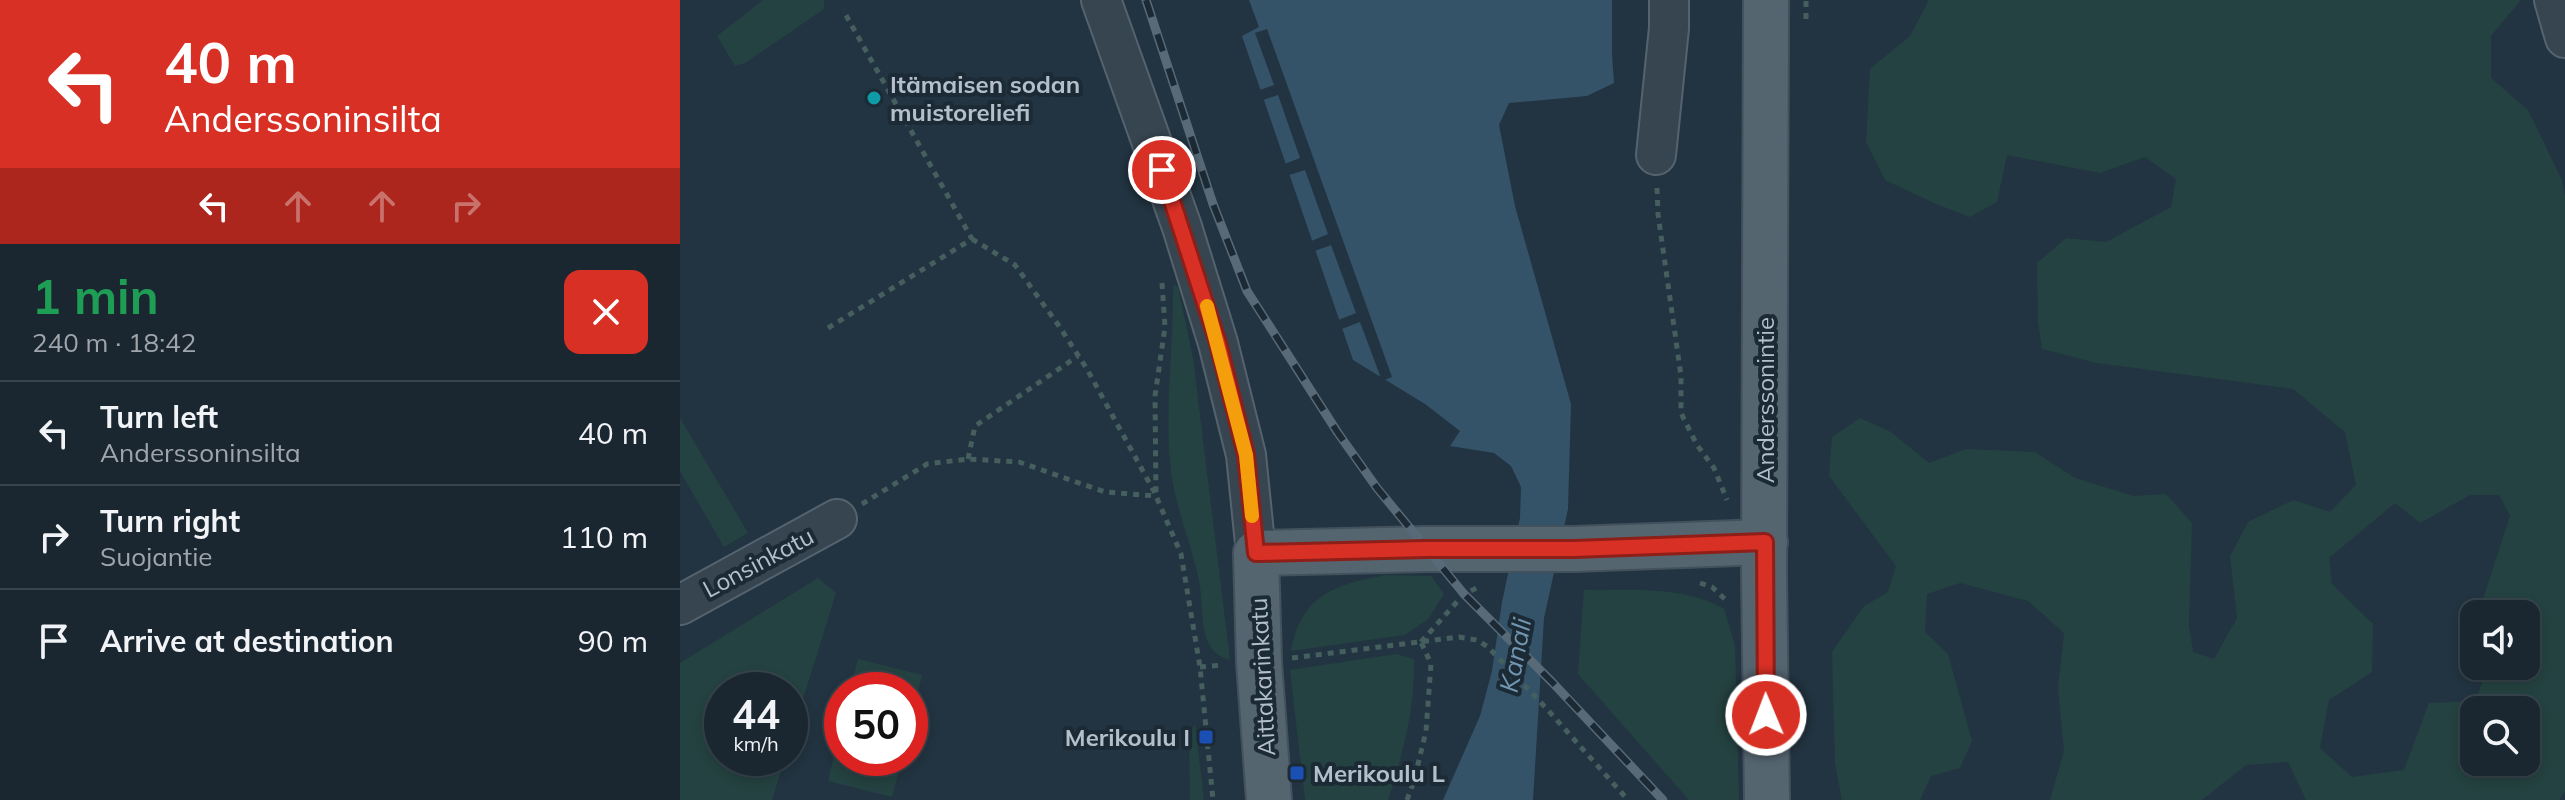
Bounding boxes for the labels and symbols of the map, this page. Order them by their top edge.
place label: Itämaisen sodan muistoreliefi [890,69,1080,127]
marker: Itämaisen sodan muistoreliefi [865,89,883,107]
pin [1128,136,1196,204]
street label: Anderssonintie [1750,317,1780,483]
street label: Lonsinkatu [697,520,819,604]
street label: Aittakarinkatu [1243,597,1281,757]
water label: Kanali [1492,614,1539,695]
speed limit sign: 50 [824,672,928,776]
position arrow [1724,673,1808,757]
place label: Merikoulu I [1065,722,1190,752]
marker: Merikoulu I [1197,728,1215,746]
place label: Merikoulu L [1313,758,1445,788]
marker: Merikoulu L [1288,764,1306,782]

